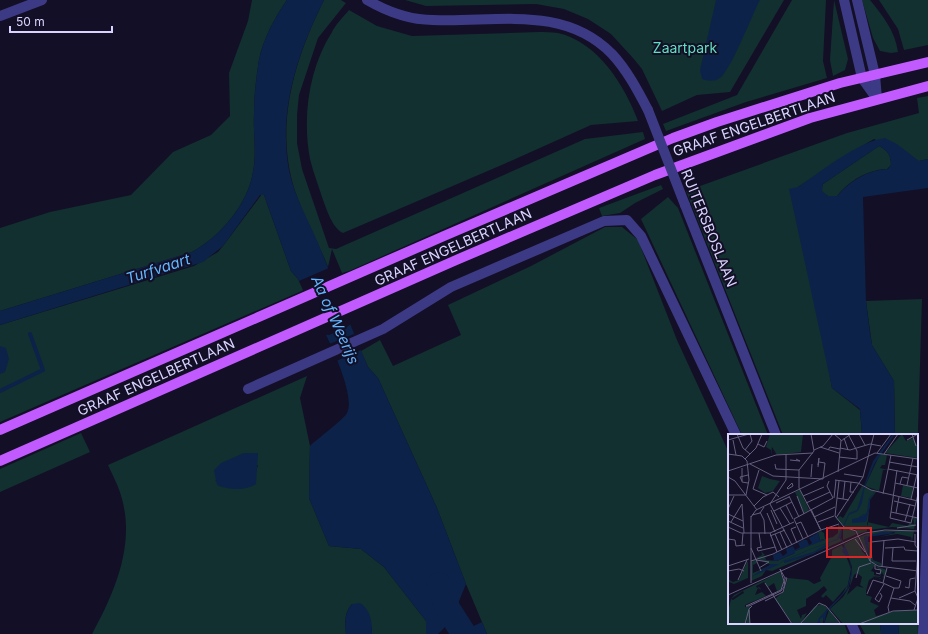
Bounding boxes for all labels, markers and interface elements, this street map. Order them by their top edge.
scale bar [10,8,112,34]
text: 50 m [16,14,45,29]
park label: Zaartpark [653,39,717,56]
street label: GRAAF ENGELBERTLAAN [670,88,837,159]
street label: RUITERSBOSLAAN [678,166,741,289]
street label: GRAAF ENGELBERTLAAN [371,204,534,289]
water label: Turfvaart [123,249,193,288]
water label: Aa of Weerijs [307,272,363,367]
street label: GRAAF ENGELBERTLAAN [74,334,237,419]
inset map [728,434,918,624]

